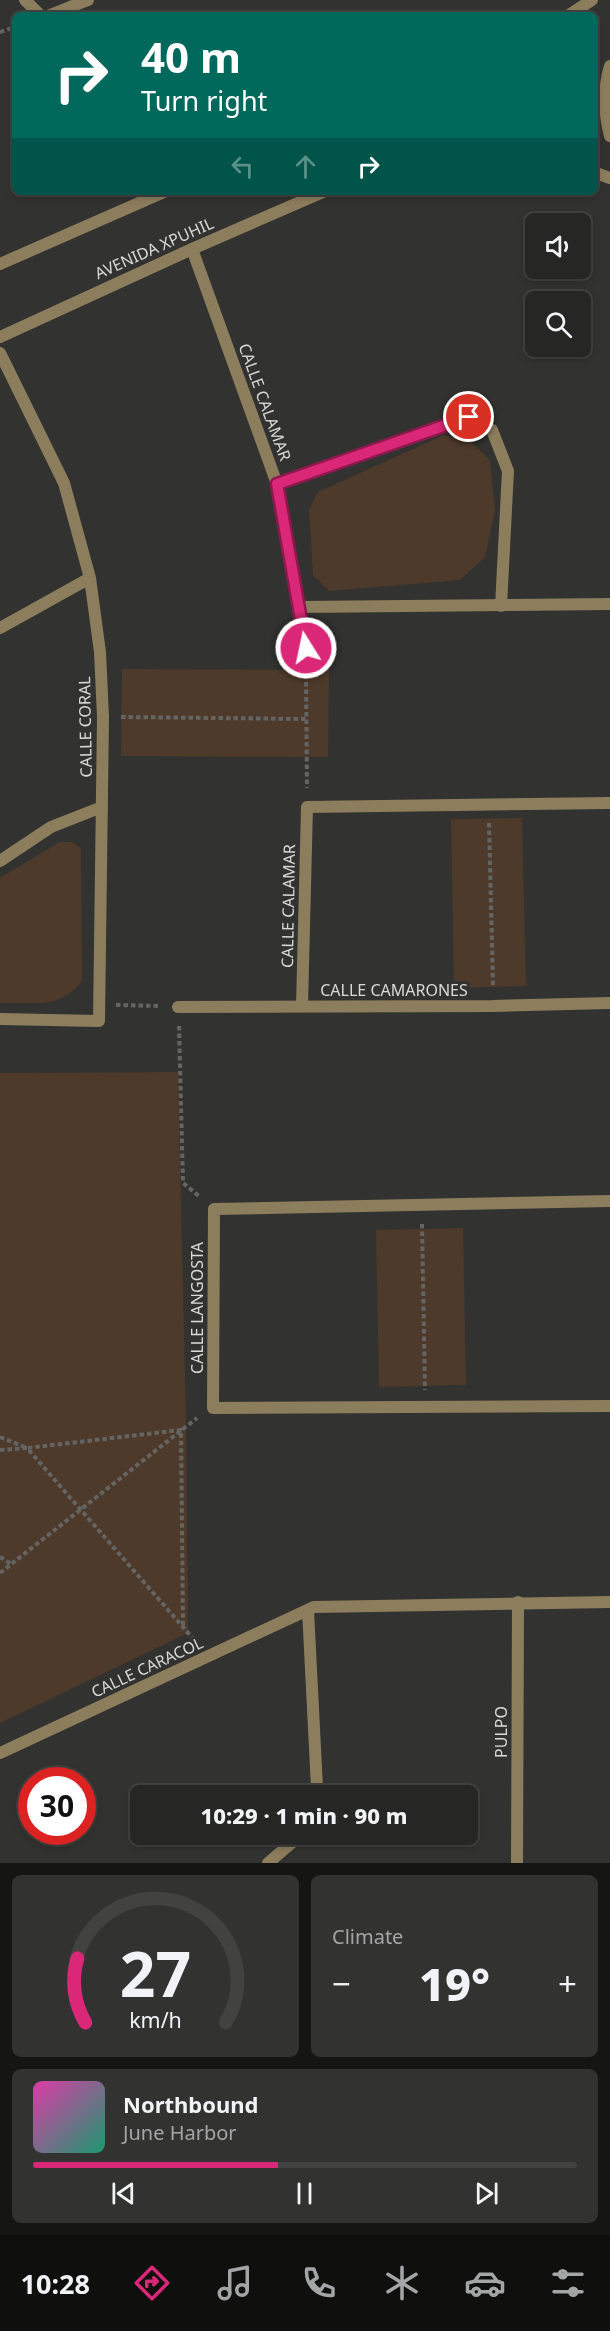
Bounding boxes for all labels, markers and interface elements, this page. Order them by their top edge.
text: 40 m [141,28,241,85]
icon: right [42,36,120,114]
text: Turn right [141,82,267,119]
icon: left [226,150,259,183]
icon: ahead [289,150,322,183]
icon: right [352,150,385,183]
street label: AVENIDA XPUHIL [91,212,217,284]
map controls [525,213,591,357]
button: sound [525,213,591,279]
button: search [525,291,591,357]
street label: CALLE CALAMAR [233,340,297,464]
pin [443,391,494,442]
icon: arrive [452,400,485,433]
position arrow [274,616,338,680]
street label: CALLE CORAL [73,676,97,778]
street label: CALLE CALAMAR [276,844,300,968]
street label: CALLE CAMARONES [320,979,468,1001]
street label: CALLE LANGOSTA [186,1241,208,1374]
street label: CALLE CARACOL [88,1631,206,1703]
street label: PULPO [490,1706,512,1758]
speed limit sign: 30 [18,1767,96,1845]
text: 10:29 · 1 min · 90 m [201,1800,407,1830]
text: Climate [332,1923,403,1950]
text: 27 [120,1930,191,2015]
text: 19° [419,1953,490,2014]
text: − [332,1961,351,2006]
text: + [558,1961,577,2006]
text: km/h [129,2005,182,2034]
text: Northbound [123,2089,258,2119]
text: June Harbor [123,2119,237,2146]
icon: previous [107,2177,140,2210]
icon: pause [288,2177,321,2210]
icon: next [470,2177,503,2210]
icon: directions [131,2262,173,2304]
icon: music [214,2262,256,2304]
icon: phone [298,2262,340,2304]
icon: climate [381,2262,423,2304]
icon: car [464,2262,506,2304]
icon: filters [547,2262,589,2304]
text: 10:28 [21,2265,90,2302]

